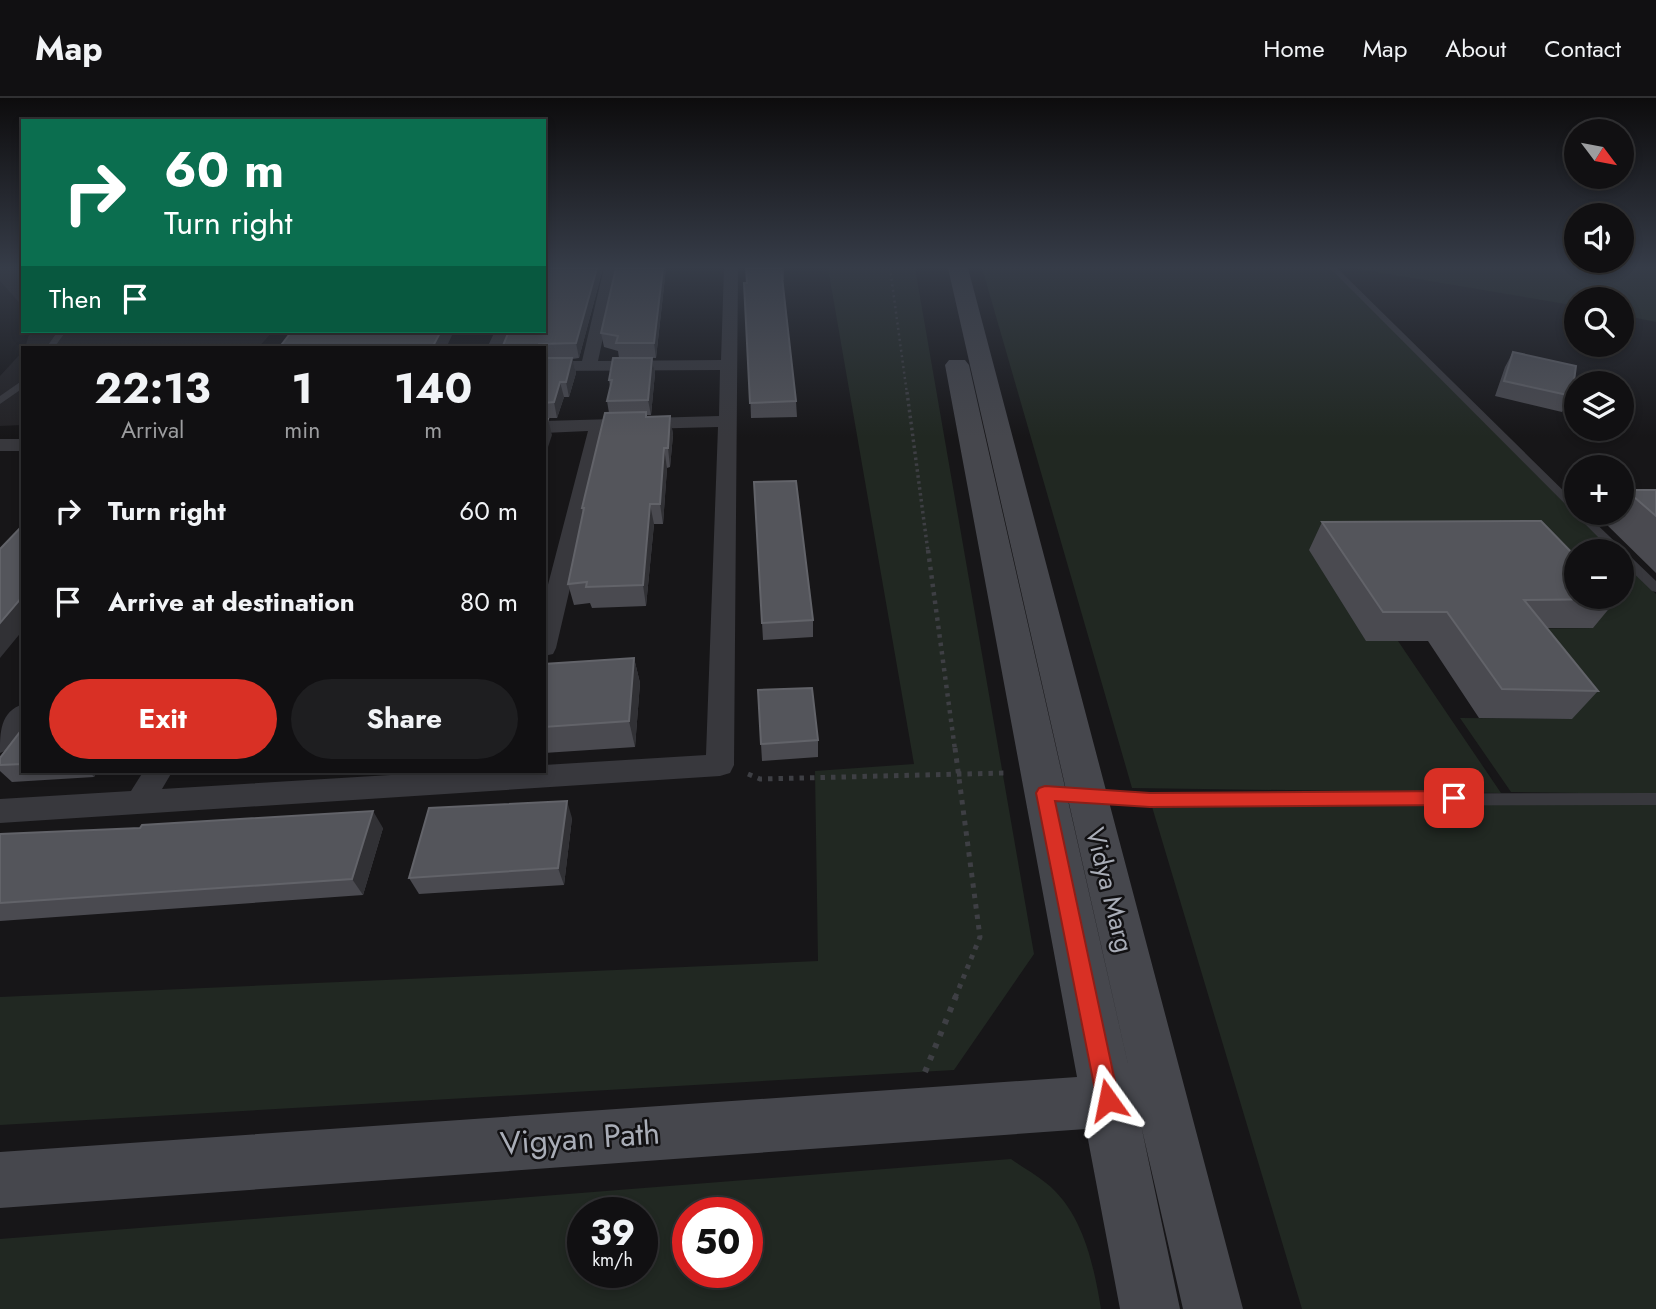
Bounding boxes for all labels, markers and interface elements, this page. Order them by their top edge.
text: Map [35,25,103,72]
text: Home [1263,31,1325,66]
text: Map [1363,31,1407,66]
text: About [1445,31,1506,66]
text: Contact [1544,31,1621,66]
north arrow [1564,119,1634,189]
map controls [1564,119,1634,609]
text: 60 m [164,135,284,205]
icon: right [49,147,140,238]
text: Turn right [164,200,293,246]
button: sound [1564,203,1634,273]
text: Then [49,280,102,318]
icon: arrive [116,280,154,318]
button: search [1564,287,1634,357]
text: 22:13 [95,358,211,419]
text: 1 [292,358,313,419]
text: 140 [394,358,472,419]
button: layers [1564,371,1634,441]
text: Arrival [121,413,184,447]
text: min [284,413,320,447]
text: m [424,413,442,447]
button: + [1564,455,1634,525]
icon: right [49,492,87,530]
text: Turn right [108,492,226,530]
text: 60 m [459,492,518,530]
button: − [1564,539,1634,609]
icon: arrive [49,583,87,621]
text: Arrive at destination [108,583,355,621]
text: 80 m [460,583,518,621]
button: Exit [49,679,277,759]
button: Share [291,679,518,759]
pin [1424,768,1484,828]
icon: arrive [1435,779,1473,817]
street label: Vidya Marg [1076,824,1144,956]
position arrow [1071,1063,1145,1137]
street label: Vigyan Path [499,1109,661,1167]
speed limit sign: 50 [672,1197,763,1288]
text: 39 [590,1208,635,1258]
text: km/h [592,1247,633,1273]

